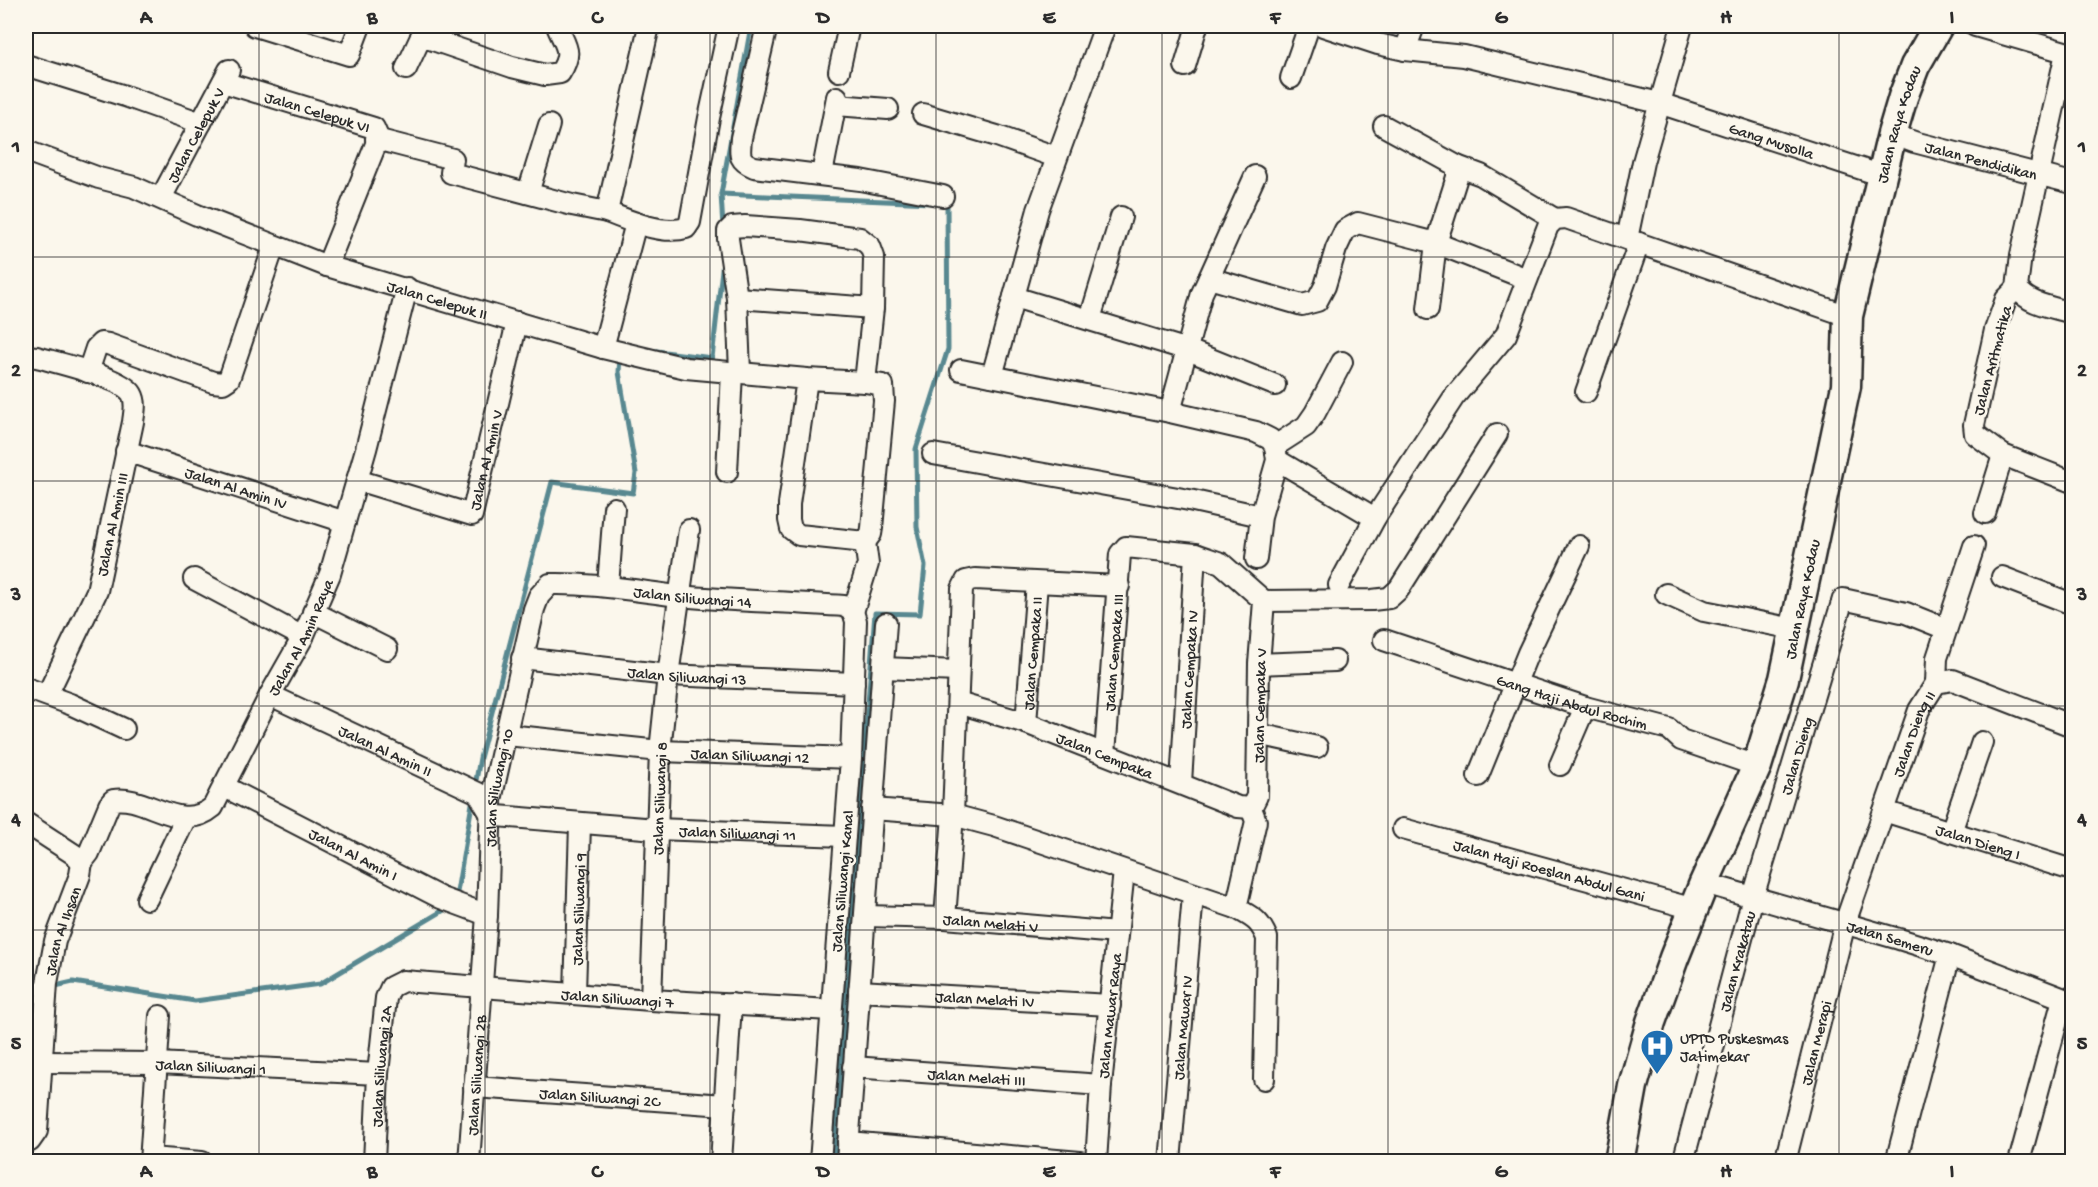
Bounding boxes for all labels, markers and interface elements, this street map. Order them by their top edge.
text: A [139,8,154,31]
text: B [366,8,378,31]
text: C [591,8,605,31]
text: D [814,8,830,31]
text: E [1043,8,1057,31]
text: F [1269,8,1282,31]
text: G [1495,8,1509,31]
text: H [1720,8,1732,31]
text: I [1950,8,1955,31]
street label: Jalan Raya Kodau [1874,63,1927,185]
street label: Jalan Celepuk V [165,85,231,187]
street label: Jalan Celepuk VI [262,89,372,139]
street label: Gang Musolla [1726,120,1817,166]
text: 1 [11,137,20,160]
text: 1 [2077,137,2086,160]
street label: Jalan Pendidikan [1922,139,2039,187]
street label: Jalan Celepuk II [384,278,489,326]
street label: Jalan Aritmatika [1971,303,2018,418]
text: 2 [11,361,21,384]
text: 2 [2077,361,2087,384]
street label: Jalan Al Amin V [467,408,509,513]
street label: Jalan Al Amin IV [182,465,289,516]
street label: Jalan Al Amin III [94,471,135,578]
street label: Jalan Raya Kodau [1782,537,1826,661]
street label: Jalan Al Amin Raya [266,576,340,700]
street label: Jalan Siliwangi 14 [632,584,752,614]
text: 3 [10,585,21,608]
text: 3 [2076,585,2087,608]
street label: Jalan Cempaka III [1102,593,1130,712]
street label: Jalan Cempaka II [1021,596,1049,711]
street label: Jalan Cempaka IV [1178,609,1205,729]
street label: Jalan Cempaka V [1252,647,1273,763]
street label: Jalan Siliwangi 13 [626,664,747,691]
street label: Gang Haji Abdul Rochim [1493,672,1650,736]
street label: Jalan Dieng II [1890,688,1942,780]
street label: Jalan Dieng [1778,715,1820,798]
street label: Jalan Al Amin II [334,723,434,783]
street label: Jalan Siliwangi 10 [483,727,520,847]
street label: Jalan Cempaka [1053,730,1156,786]
street label: Jalan Siliwangi 8 [650,741,674,855]
street label: Jalan Siliwangi 12 [690,746,810,769]
text: 4 [10,810,21,833]
street label: Jalan Siliwangi Kanal [829,810,860,953]
text: 4 [2076,810,2087,833]
street label: Jalan Dieng I [1933,822,2022,866]
street label: Jalan Siliwangi 11 [678,824,796,847]
street label: Jalan Al Amin I [304,826,400,887]
street label: Jalan Haji Roeslan Abdul Gani [1451,837,1647,908]
street label: Jalan Siliwangi 9 [570,853,592,966]
street label: Jalan Al Ihsan [43,884,88,978]
street label: Jalan Krakatau [1717,909,1762,1014]
street label: Jalan Melati V [942,912,1039,939]
street label: Jalan Semeru [1844,918,1936,962]
street label: Jalan Mawar Raya [1096,951,1128,1080]
street label: Jalan Mawar IV [1171,975,1199,1081]
street label: Jalan Siliwangi 7 [560,987,675,1014]
street label: Jalan Melati IV [934,989,1035,1014]
street label: Jalan Merapi [1799,999,1838,1088]
street label: Jalan Siliwangi 2A [370,1003,398,1127]
street label: Jalan Siliwangi 2B [465,1014,493,1136]
hospital icon: UPTD Puskesmas Jatimekar [1639,1028,1675,1075]
place label: UPTD Puskesmas Jatimekar [1680,1031,1789,1068]
text: 5 [11,1034,22,1057]
text: 5 [2077,1034,2088,1057]
street label: Jalan Siliwangi 1 [155,1057,267,1081]
street label: Jalan Melati III [927,1066,1026,1093]
street label: Jalan Siliwangi 2C [538,1086,662,1113]
text: A [139,1162,154,1185]
text: B [366,1162,378,1185]
text: C [591,1162,605,1185]
text: D [814,1162,830,1185]
text: E [1043,1162,1057,1185]
text: F [1269,1162,1282,1185]
text: G [1495,1162,1509,1185]
text: H [1720,1162,1732,1185]
text: I [1950,1162,1955,1185]

